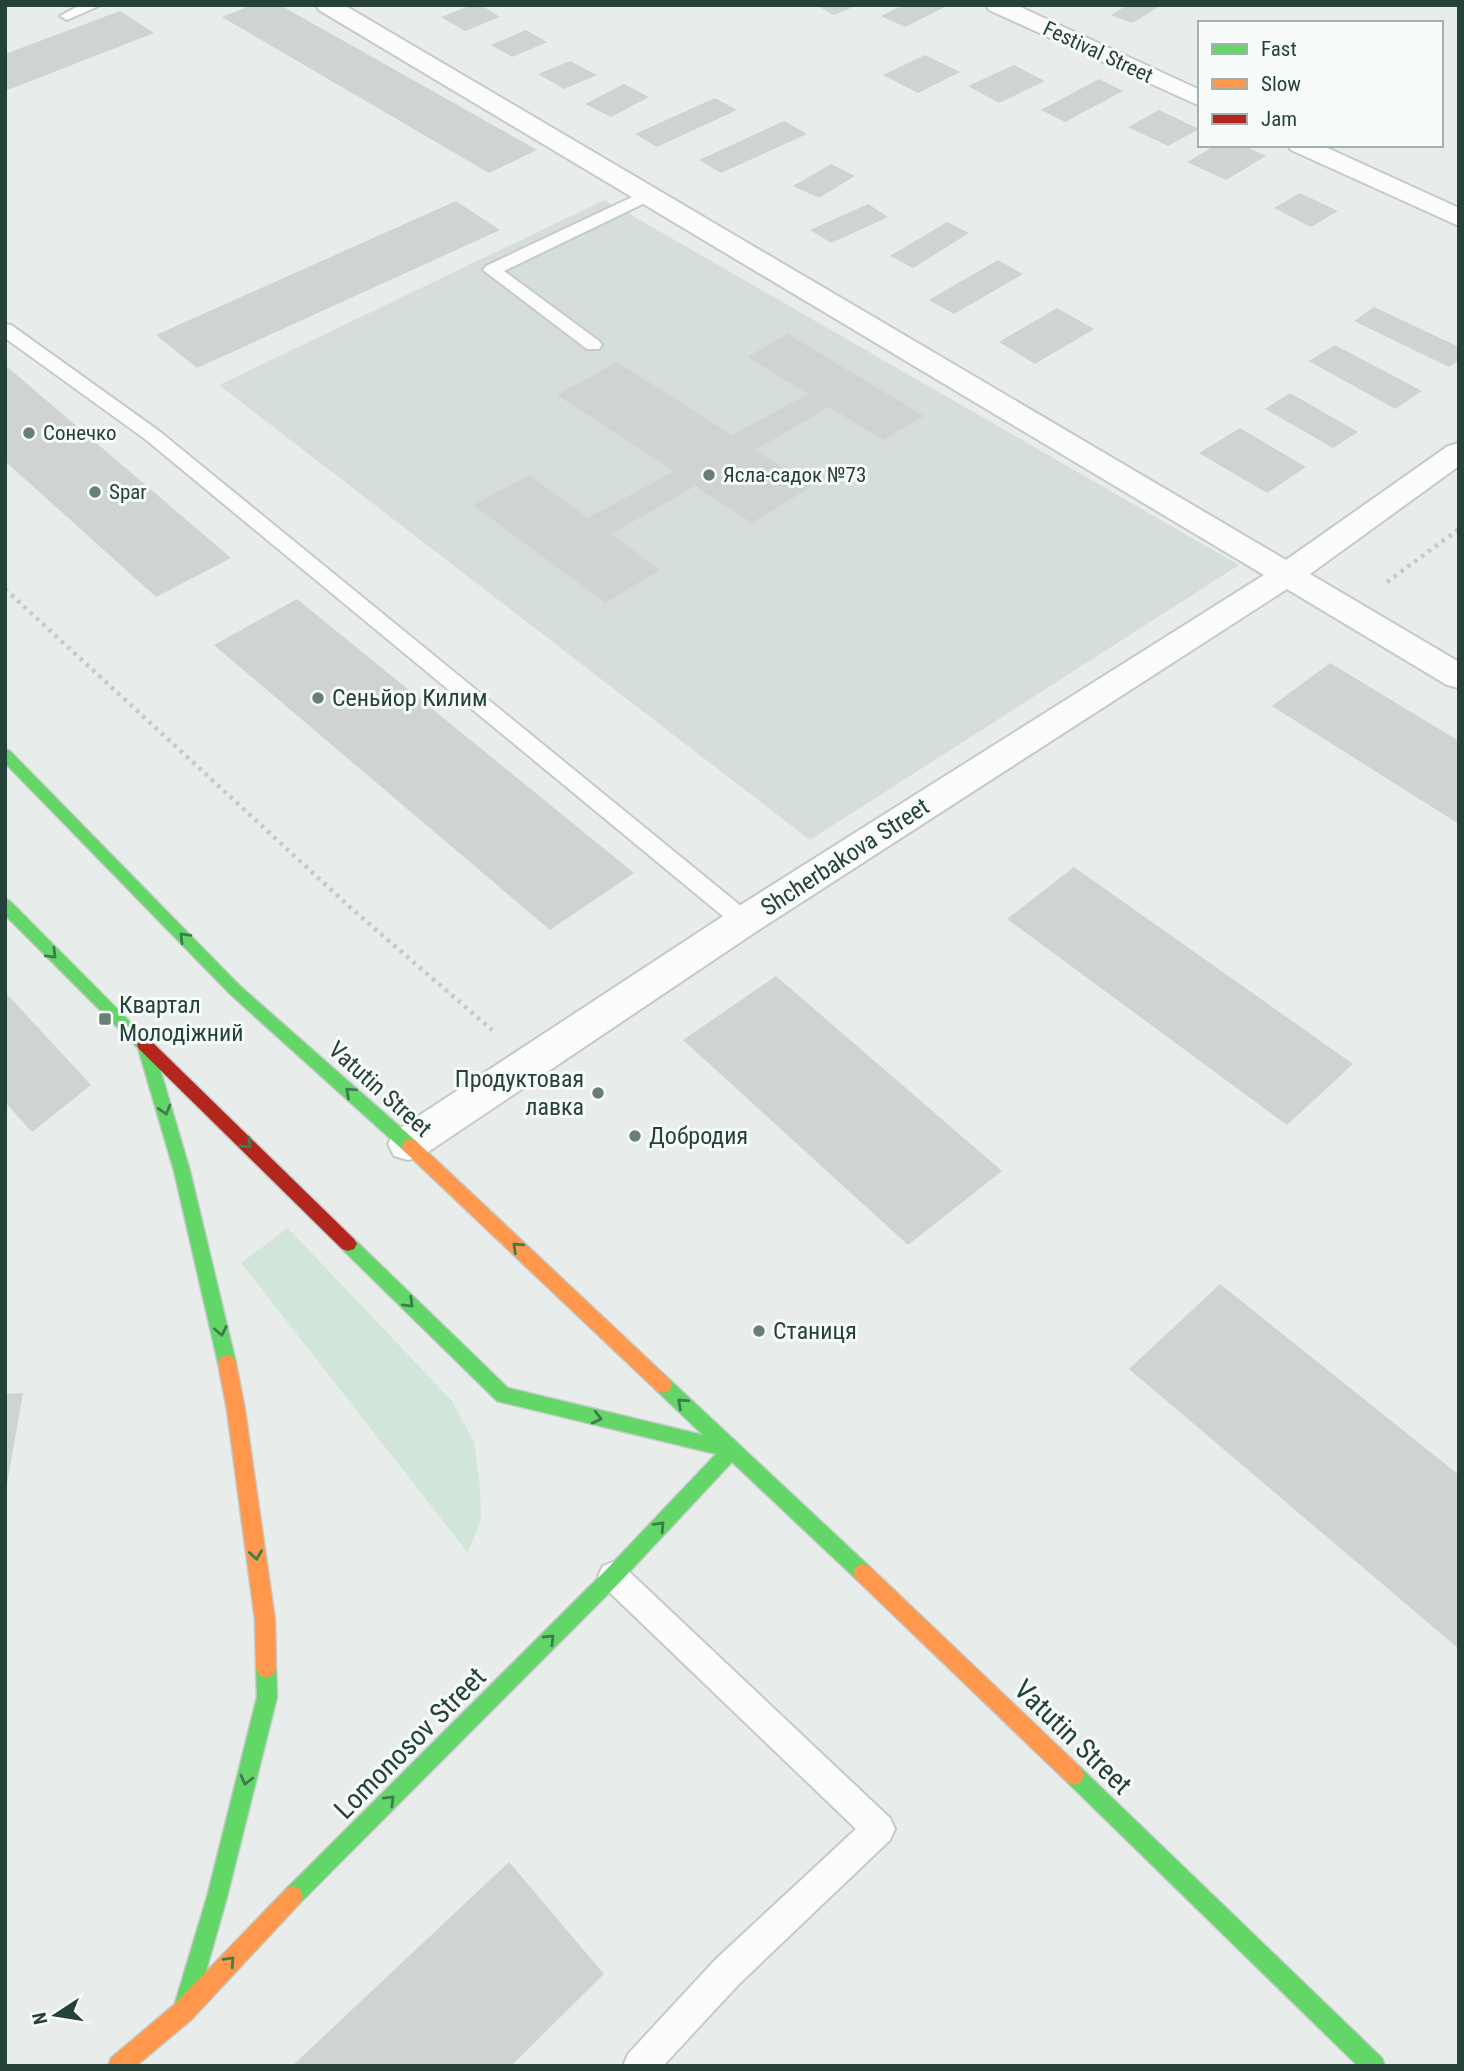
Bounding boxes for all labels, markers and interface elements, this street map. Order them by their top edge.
street label: Festival Street [1039,16,1157,88]
legend [1198,21,1443,147]
text: Fast [1261,37,1297,61]
text: Slow [1261,72,1301,96]
text: Jam [1261,107,1297,131]
place label: Сонечко [43,421,116,445]
marker: Сонечко [21,425,37,441]
place label: Ясла-садок №73 [723,463,866,487]
marker: Ясла-садок №73 [701,467,717,483]
place label: Spar [109,480,147,504]
marker: Spar [87,484,103,500]
place label: Сеньйор Килим [332,684,488,712]
marker: Сеньйор Килим [310,690,326,706]
street label: Shcherbakova Street [756,792,934,922]
one-way arrow [179,933,192,946]
one-way arrow [44,946,57,959]
place label: Квартал Молодіжний [119,991,243,1047]
marker: Квартал Молодіжний [97,1011,113,1027]
street label: Vatutin Street [323,1035,437,1143]
place label: Продуктовая лавка [455,1065,584,1121]
marker: Продуктовая лавка [590,1085,606,1101]
one-way arrow [345,1088,358,1101]
one-way arrow [156,1104,171,1116]
place label: Добродия [649,1122,748,1150]
marker: Добродия [627,1128,643,1144]
one-way arrow [239,1136,251,1148]
one-way arrow [512,1243,525,1256]
one-way arrow [401,1295,414,1308]
place label: Станиця [773,1317,857,1345]
marker: Станиця [751,1323,767,1339]
one-way arrow [212,1325,227,1337]
one-way arrow [677,1399,690,1412]
one-way arrow [591,1409,603,1424]
one-way arrow [652,1522,664,1535]
one-way arrow [248,1550,263,1561]
one-way arrow [542,1634,555,1647]
street label: Lomonosov Street [327,1660,493,1826]
street label: Vatutin Street [1007,1673,1139,1801]
one-way arrow [240,1774,254,1786]
one-way arrow [381,1795,394,1808]
one-way arrow [221,1956,234,1969]
north arrow [21,1980,91,2050]
text: N [27,2010,52,2027]

